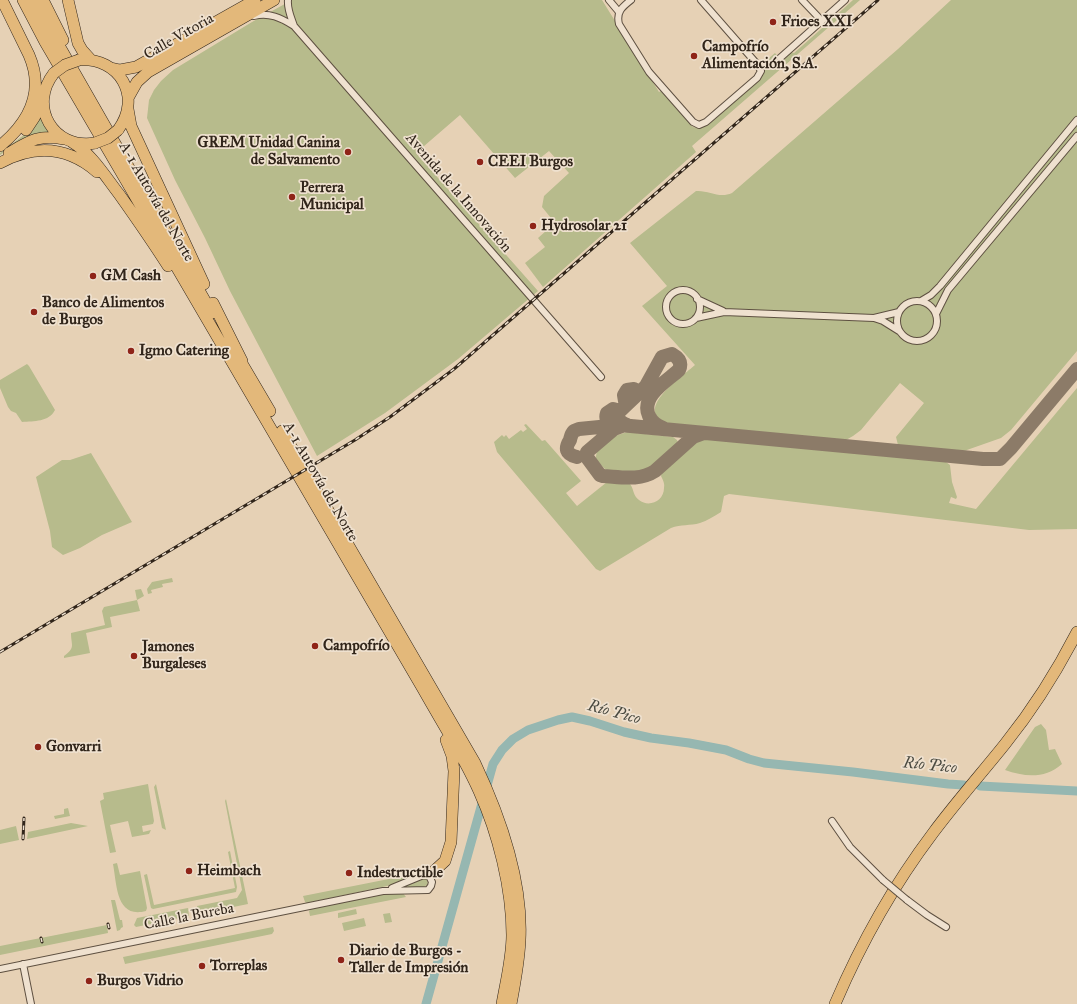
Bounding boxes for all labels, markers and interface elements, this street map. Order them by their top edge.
street label: Calle Vitoria [141,10,217,64]
place label: Frioes XXI [781,13,852,31]
marker: Frioes XXI [768,17,778,27]
place label: Campofrío Alimentación, S.A. [702,38,817,73]
marker: Campofrío Alimentación, S.A. [689,51,699,61]
street label: Avenida de la Innovación [401,130,515,256]
place label: GREM Unidad Canina de Salvamento [198,134,340,169]
street label: A-1 Autovía del Norte [114,139,198,265]
marker: GREM Unidad Canina de Salvamento [343,147,353,157]
place label: CEEI Burgos [488,153,573,171]
marker: CEEI Burgos [475,157,485,167]
place label: Perrera Municipal [300,179,364,214]
marker: Perrera Municipal [287,192,297,202]
place label: Hydrosolar 21 [541,217,627,235]
marker: Hydrosolar 21 [528,221,538,231]
place label: GM Cash [101,267,161,285]
marker: GM Cash [88,271,98,281]
place label: Banco de Alimentos de Burgos [42,294,164,329]
marker: Banco de Alimentos de Burgos [29,307,39,317]
place label: Igmo Catering [139,342,229,360]
marker: Igmo Catering [126,346,136,356]
street label: A-1 Autovía del Norte [278,419,362,545]
place label: Campofrío [323,637,390,655]
place label: Jamones Burgaleses [142,638,206,673]
marker: Campofrío [310,641,320,651]
marker: Jamones Burgaleses [129,651,139,661]
water label: Río Pico [585,697,643,729]
place label: Gonvarri [46,738,101,756]
marker: Gonvarri [33,742,43,752]
water label: Río Pico [902,754,958,778]
place label: Heimbach [197,862,261,880]
place label: Indestructible [357,864,443,882]
marker: Heimbach [184,866,194,876]
marker: Indestructible [344,868,354,878]
street label: Calle la Bureba [143,899,235,935]
place label: Diario de Burgos - Taller de Impresión [349,942,468,977]
marker: Diario de Burgos - Taller de Impresión [336,955,346,965]
place label: Torreplas [210,957,267,975]
marker: Torreplas [197,961,207,971]
place label: Burgos Vidrio [97,972,183,990]
marker: Burgos Vidrio [84,976,94,986]

